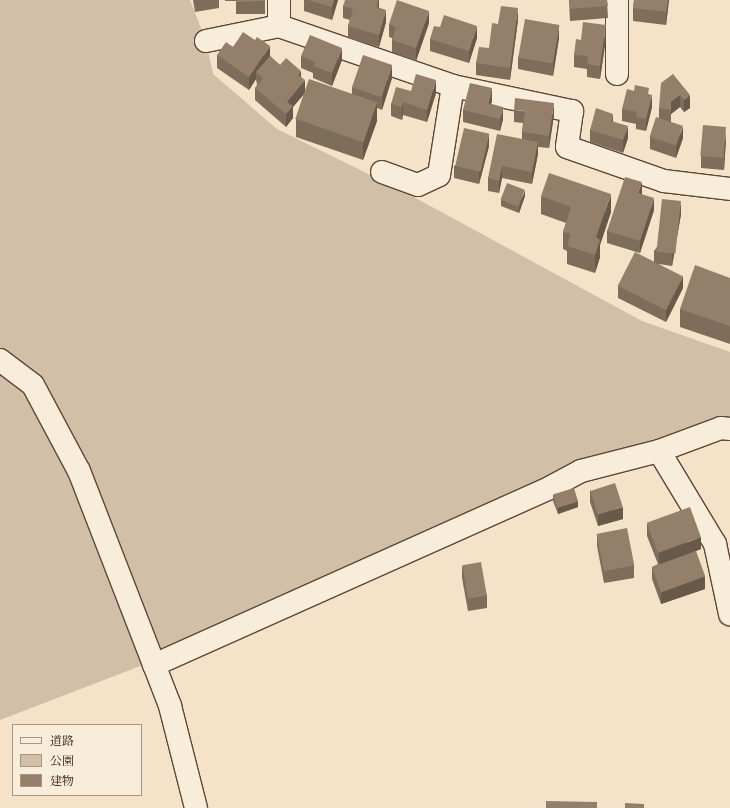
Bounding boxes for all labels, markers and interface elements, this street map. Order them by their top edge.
legend [12,724,142,796]
text: 道路 [50,734,74,749]
text: 公園 [50,754,74,769]
text: 建物 [50,774,74,789]

